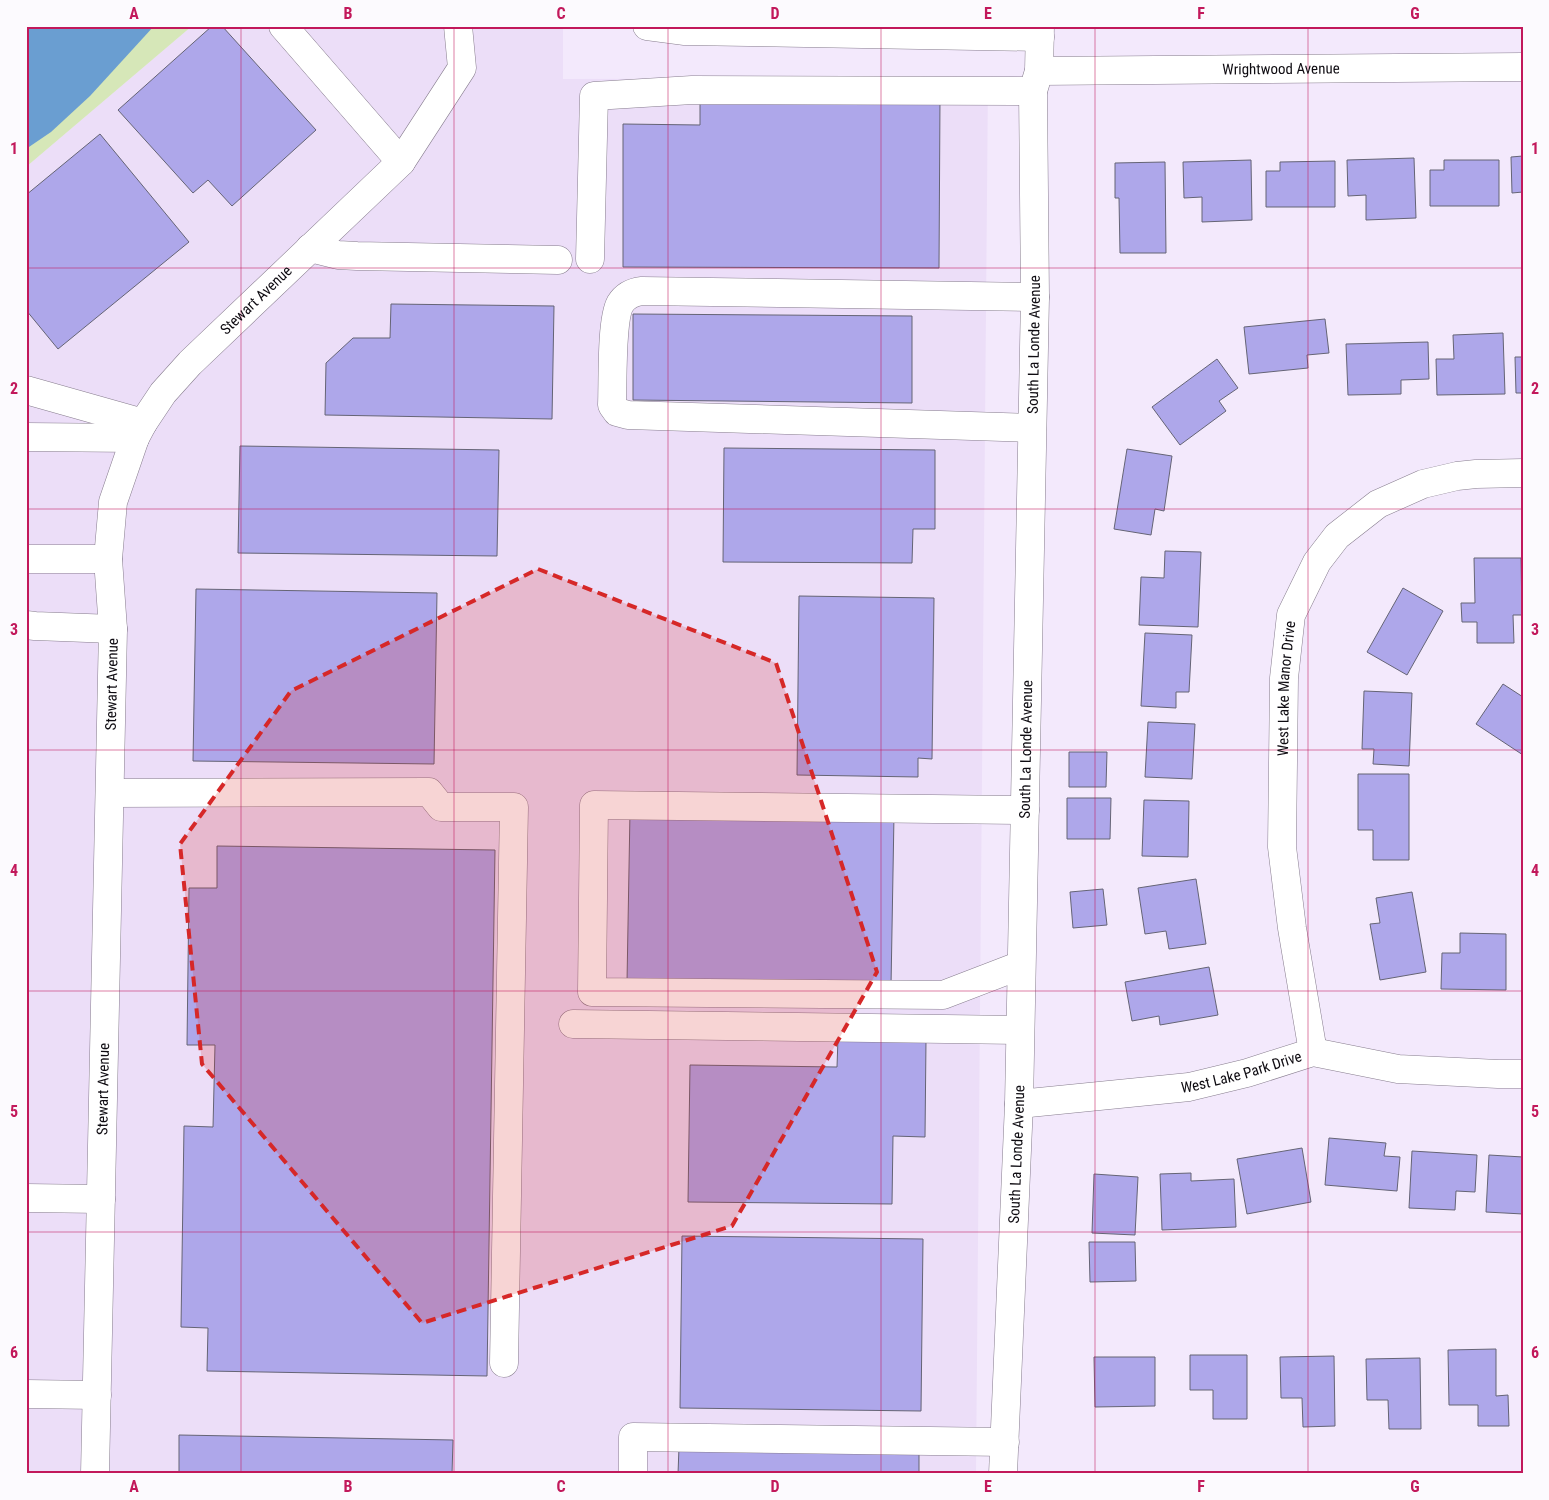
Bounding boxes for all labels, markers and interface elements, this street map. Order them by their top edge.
text: A [129,4,139,23]
text: B [344,4,353,23]
text: C [556,4,566,23]
text: D [770,4,780,23]
text: E [984,4,992,23]
text: F [1197,4,1205,23]
text: G [1410,4,1420,23]
street label: Wrightwood Avenue [1222,60,1340,78]
text: 1 [10,139,18,158]
text: 1 [1531,139,1539,158]
street label: Stewart Avenue [217,262,296,338]
street label: South La Londe Avenue [1024,275,1044,414]
text: 2 [10,379,18,398]
text: 2 [1531,379,1539,398]
text: 3 [10,620,18,639]
street label: West Lake Manor Drive [1274,620,1299,756]
text: 3 [1531,620,1539,639]
street label: Stewart Avenue [102,638,122,730]
street label: South La Londe Avenue [1016,680,1036,819]
text: 4 [10,861,18,880]
text: 4 [1531,861,1539,880]
street label: Stewart Avenue [93,1043,113,1135]
street label: West Lake Park Drive [1180,1047,1304,1097]
street label: South La Londe Avenue [1005,1085,1028,1224]
text: 5 [10,1102,18,1121]
text: 5 [1531,1102,1539,1121]
text: 6 [10,1343,18,1362]
text: 6 [1531,1343,1539,1362]
text: A [129,1477,139,1496]
text: B [344,1477,353,1496]
text: C [556,1477,566,1496]
text: D [770,1477,780,1496]
text: E [984,1477,992,1496]
text: F [1197,1477,1205,1496]
text: G [1410,1477,1420,1496]

